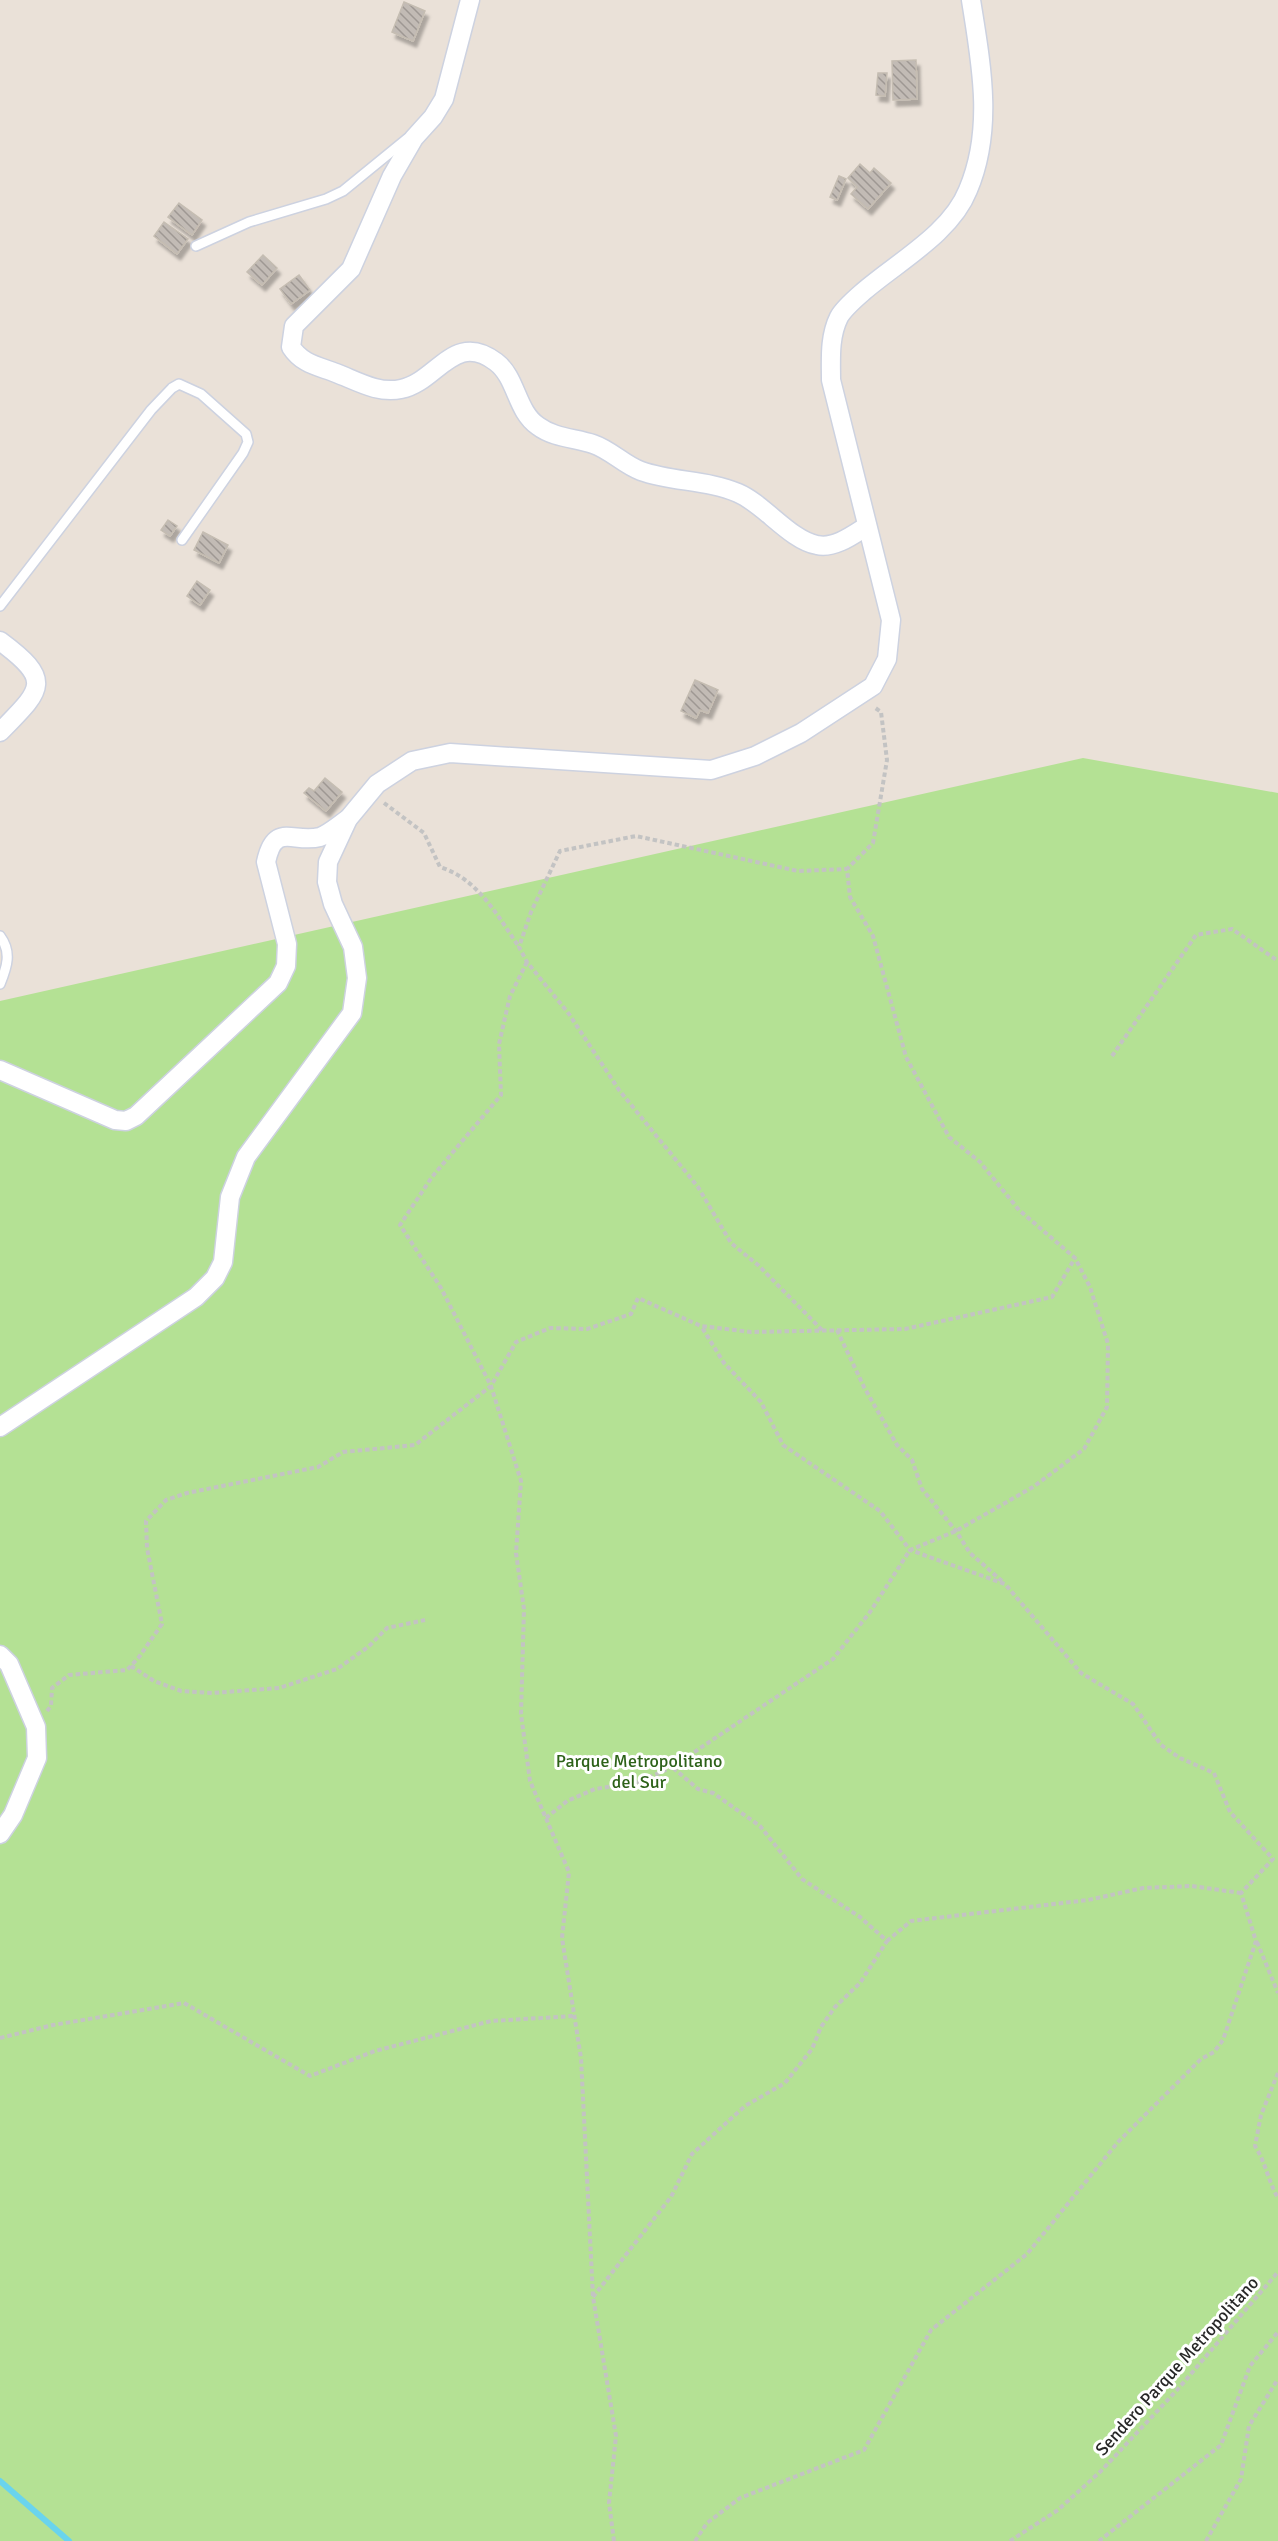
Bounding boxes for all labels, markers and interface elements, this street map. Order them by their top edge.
park label: Parque Metropolitano del Sur [556,1750,722,1793]
street label: Sendero Parque Metropolitano [1091,2272,1263,2460]

